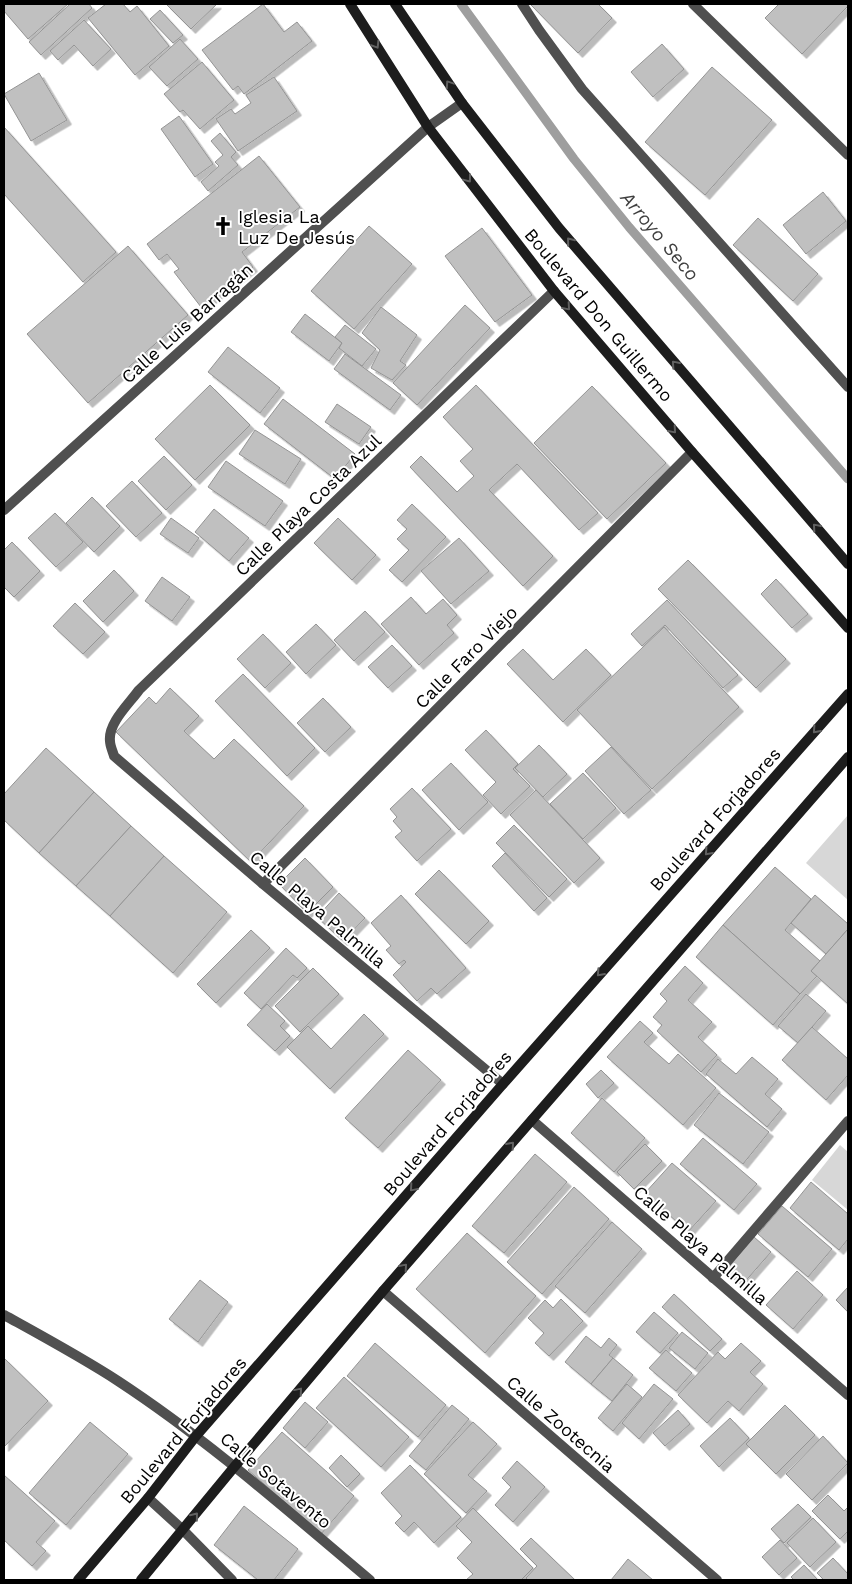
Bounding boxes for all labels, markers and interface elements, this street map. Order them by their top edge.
one-way arrow [369,40,379,49]
one-way arrow [446,81,455,90]
one-way arrow [462,173,470,182]
water label: Arroyo Seco [615,186,704,285]
place label: Iglesia La Luz De Jesús [238,206,355,248]
church icon: Iglesia La Luz De Jesús [212,215,234,237]
street label: Boulevard Don Guillermo [520,224,678,406]
one-way arrow [567,238,575,247]
street label: Calle Luis Barragán [117,258,257,388]
one-way arrow [562,301,570,310]
one-way arrow [672,361,681,370]
one-way arrow [668,425,677,434]
street label: Calle Playa Costa Azul [231,429,386,580]
one-way arrow [813,523,822,532]
street label: Calle Faro Viejo [410,601,522,713]
one-way arrow [813,724,822,733]
street label: Boulevard Forjadores [645,743,785,895]
street label: Calle Playa Palmilla [246,846,390,972]
one-way arrow [705,846,714,855]
one-way arrow [597,968,606,977]
street label: Boulevard Forjadores [378,1046,516,1200]
one-way arrow [505,1141,514,1150]
street label: Calle Playa Palmilla [630,1181,772,1309]
one-way arrow [409,1182,418,1191]
one-way arrow [398,1264,407,1273]
street label: Boulevard Forjadores [115,1352,251,1508]
street label: Calle Zootecnia [503,1371,619,1477]
one-way arrow [293,1388,301,1397]
street label: Calle Sotavento [216,1427,336,1533]
one-way arrow [189,1513,197,1522]

